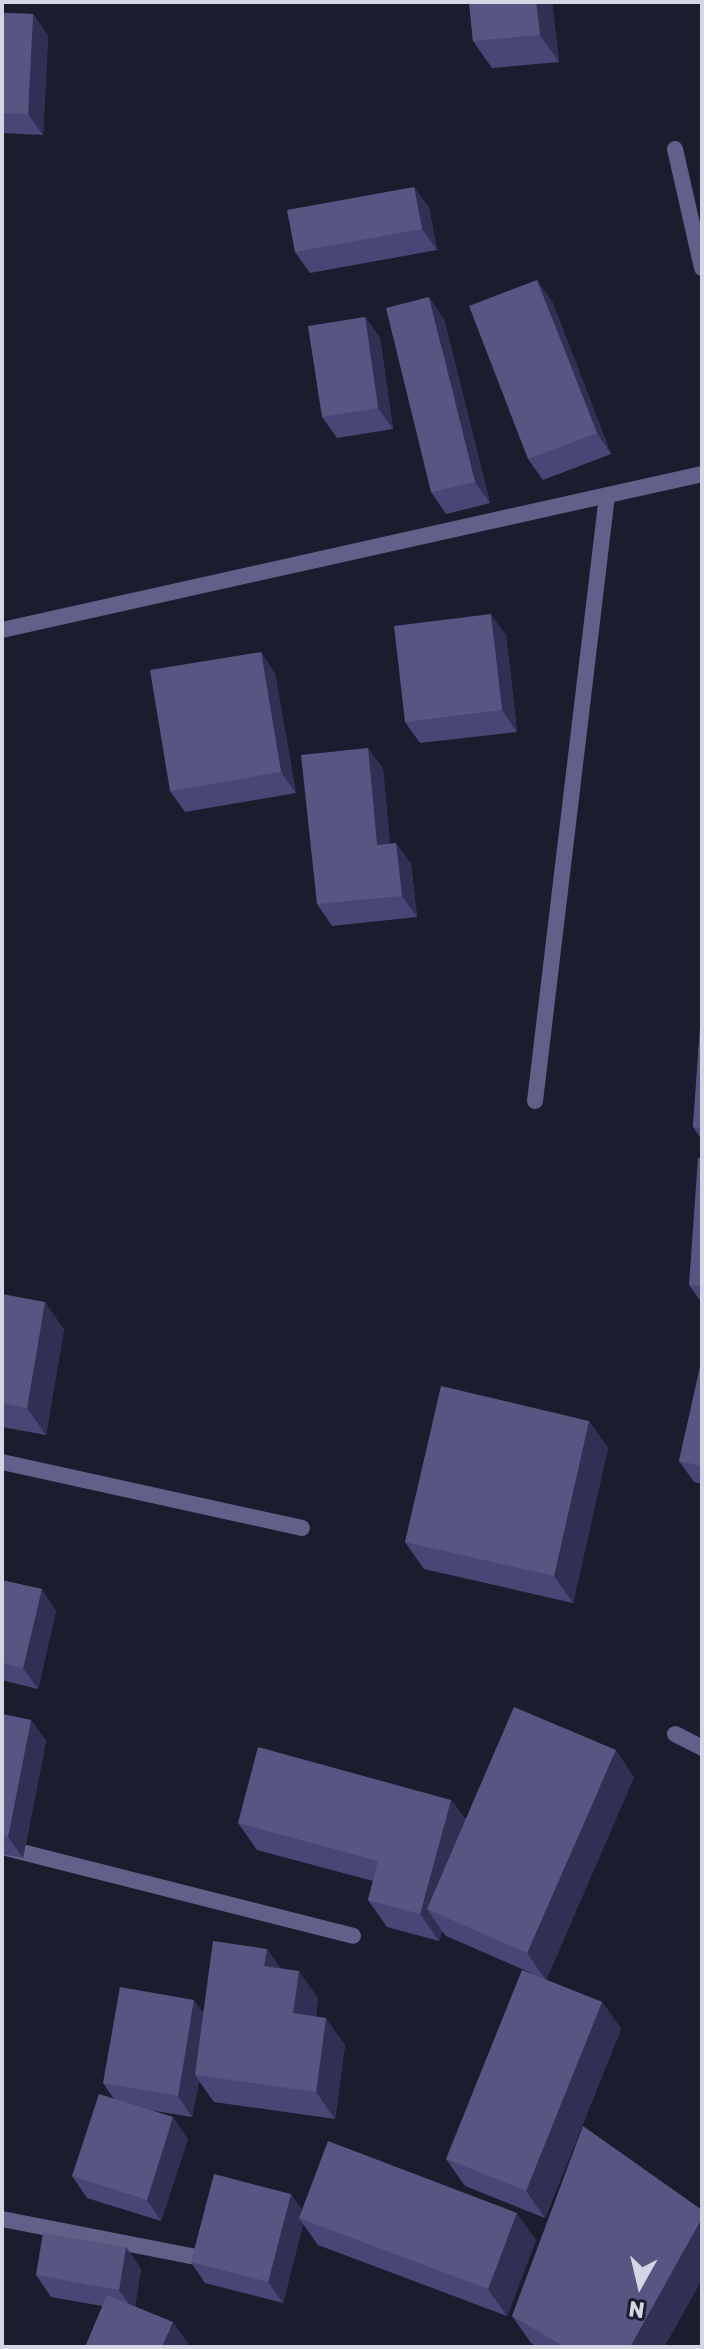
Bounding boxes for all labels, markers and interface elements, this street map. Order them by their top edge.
north arrow [600,2245,680,2325]
text: N [627,2295,646,2324]

